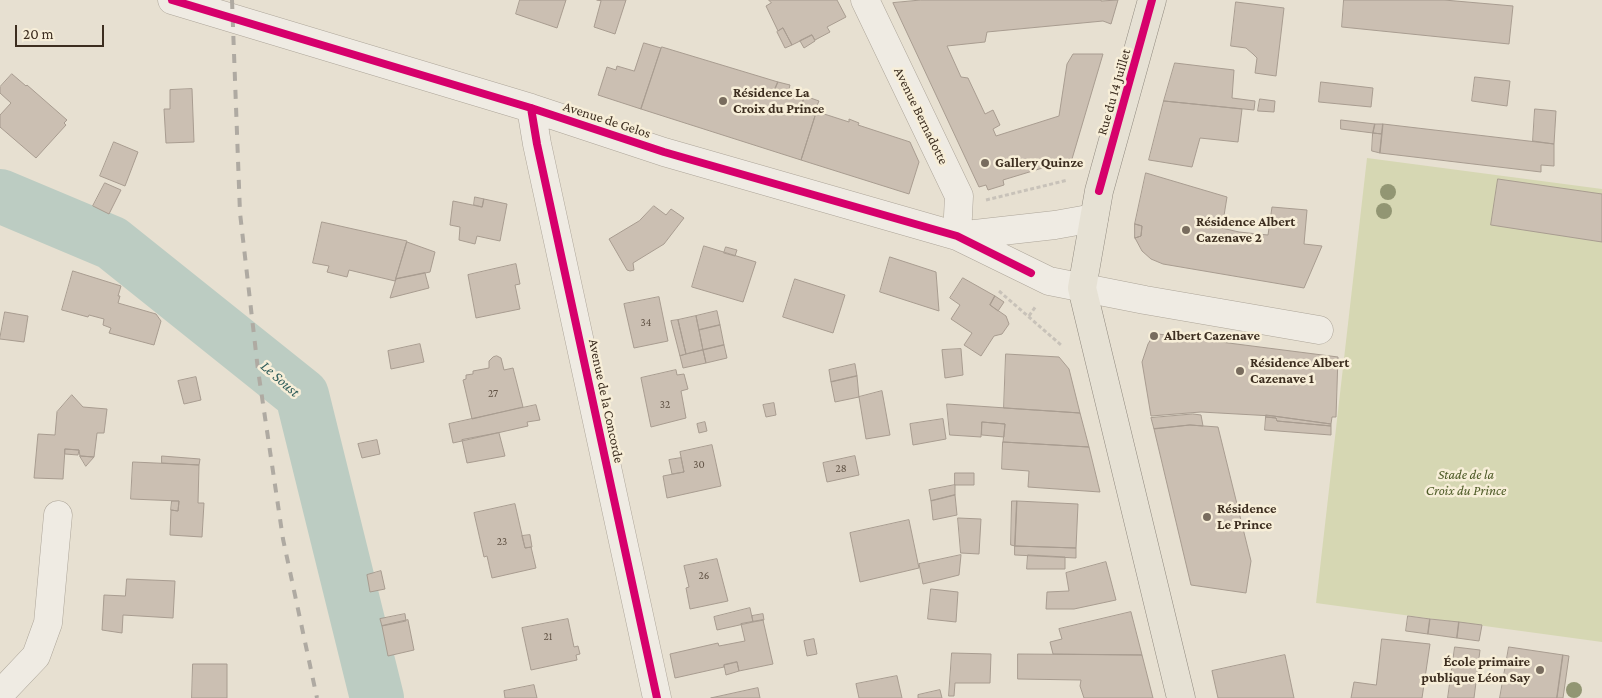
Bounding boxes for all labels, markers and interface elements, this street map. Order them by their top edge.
scale bar [18,15,106,47]
text: 20 m [23,26,54,42]
street label: Rue du 14 Juillet [1094,47,1134,137]
street label: Avenue Bernadotte [890,65,952,167]
place label: Résidence La Croix du Prince [733,85,824,118]
marker: Résidence La Croix du Prince [717,95,729,107]
street label: Avenue de Gelos [561,98,653,142]
place label: Gallery Quinze [995,155,1083,171]
marker: Gallery Quinze [979,157,991,169]
place label: Résidence Albert Cazenave 2 [1196,214,1295,246]
marker: Résidence Albert Cazenave 2 [1180,224,1192,236]
house number: 34 [641,316,651,330]
place label: Albert Cazenave [1164,328,1260,344]
marker: Albert Cazenave [1148,330,1160,342]
street label: Avenue de la Concorde [585,337,627,465]
place label: Résidence Albert Cazenave 1 [1250,355,1349,388]
water label: Le Soust [257,357,303,401]
marker: Résidence Albert Cazenave 1 [1234,365,1246,377]
house number: 27 [488,387,498,401]
house number: 32 [660,398,670,412]
house number: 30 [693,458,705,472]
house number: 28 [835,462,847,476]
park label: Stade de la Croix du Prince [1426,467,1506,500]
place label: Résidence Le Prince [1217,501,1276,534]
marker: Résidence Le Prince [1201,511,1213,523]
house number: 23 [497,535,507,549]
house number: 26 [699,569,709,583]
house number: 21 [544,630,552,644]
place label: École primaire publique Léon Say [1421,654,1530,686]
marker: École primaire publique Léon Say [1534,664,1546,676]

